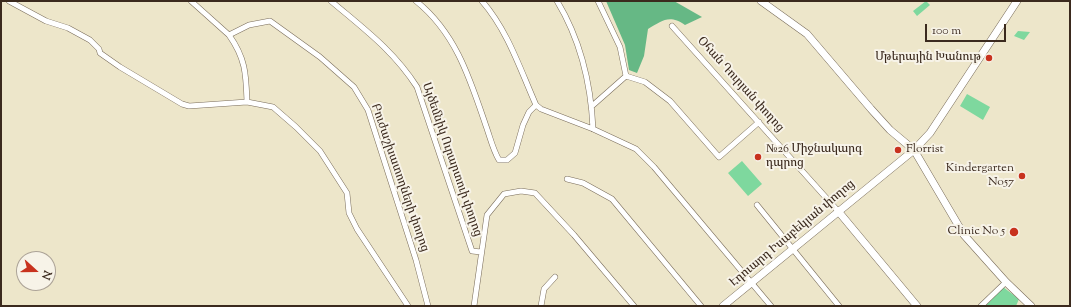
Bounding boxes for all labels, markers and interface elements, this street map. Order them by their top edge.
scale bar [927,16,1008,42]
text: 100 m [932,22,961,40]
street label: Օհան Դուրյան փողոց [694,34,786,136]
place label: Մթերային Խանութ [875,51,981,65]
marker: Մթերային Խանութ [984,53,994,63]
street label: Այծեմնիկ Ուրարտուի փողոց [418,81,484,239]
street label: Բուժաշխատողների փողոց [367,102,431,254]
place label: №26 Միջնակարգ դպրոց [766,143,862,171]
place label: Florrist [906,143,944,157]
marker: Florrist [893,145,903,155]
marker: №26 Միջնակարգ դպրոց [753,152,763,162]
place label: Kindergarten No57 [946,162,1014,190]
marker: Kindergarten No57 [1017,171,1027,181]
street label: Էդուարդ Իսաբեկյան փողոց [728,177,858,291]
place label: Clinic No 5 [948,225,1005,239]
marker: Clinic No 5 [1008,226,1020,238]
north arrow [16,251,56,291]
text: N [37,268,55,282]

